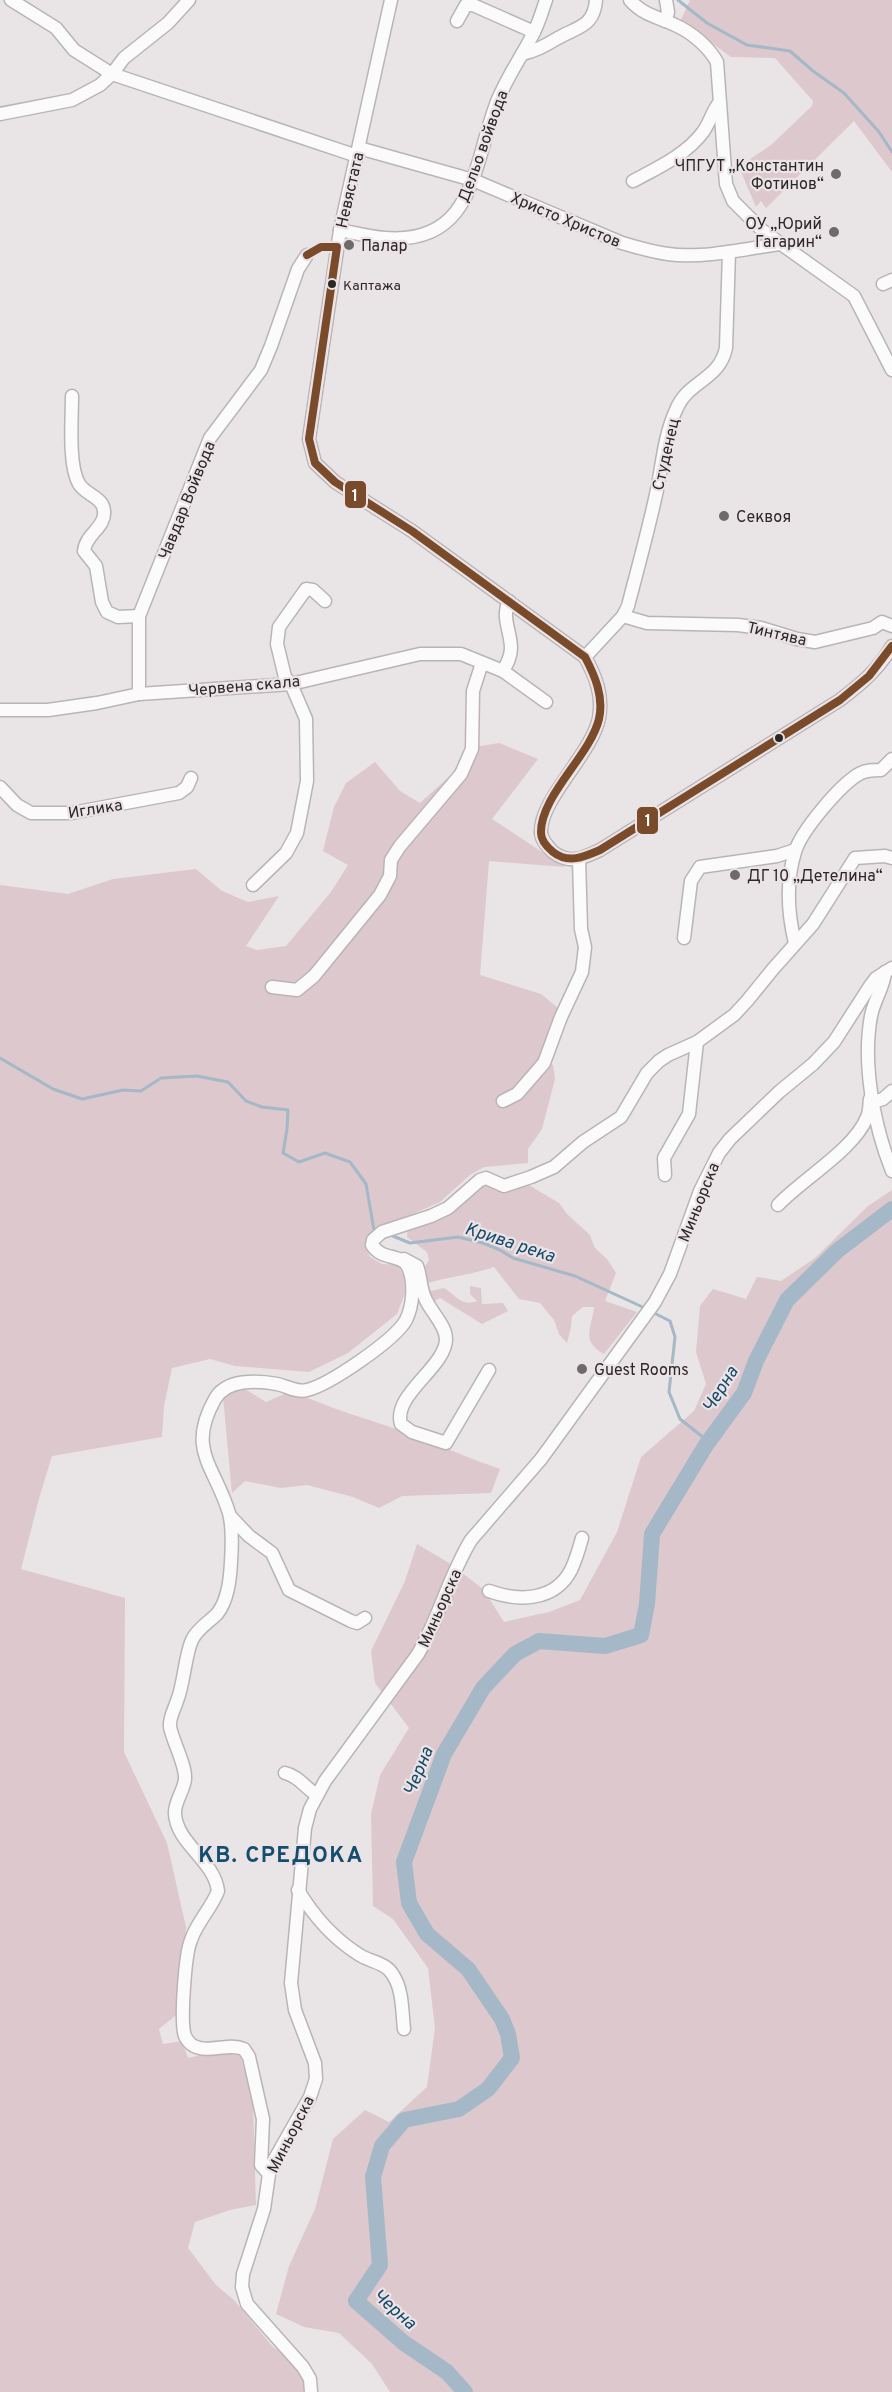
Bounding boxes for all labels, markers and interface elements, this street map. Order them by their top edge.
street label: Дельо войвода [454,88,513,206]
street label: Невястата [333,151,369,230]
place label: ЧПГУТ „Константин Фотинов“ [675,157,824,195]
marker: ЧПГУТ „Константин Фотинов“ [829,167,843,181]
street label: Христо Христов [507,189,623,253]
place label: ОУ „Юрий Гагарин“ [745,215,822,253]
marker: ОУ „Юрий Гагарин“ [827,225,841,239]
place label: Палар [361,237,408,257]
marker: Палар [342,238,356,252]
marker: Каптажа [326,278,338,290]
place label: Каптажа [343,278,401,295]
street label: Студенец [649,416,685,492]
street label: Чавдар Войвода [155,438,221,563]
line badge: 1 [344,480,367,509]
text: 1 [352,487,358,507]
place label: Секвоя [736,508,791,528]
marker: Секвоя [717,509,731,523]
street label: Тинтява [745,618,808,652]
street label: Червена скала [187,672,301,702]
unlabelled marker [773,732,785,744]
street label: Иглика [67,796,124,824]
line badge: 1 [636,806,659,835]
text: 1 [645,812,651,832]
place label: ДГ 10 „Детелина“ [747,867,883,887]
marker: ДГ 10 „Детелина“ [728,868,742,882]
street label: Миньорска [675,1160,725,1245]
water label: Крива река [462,1218,558,1269]
place label: Guest Rooms [594,1361,689,1381]
marker: Guest Rooms [575,1362,589,1376]
water label: Черна [698,1362,745,1417]
street label: Миньорска [415,1566,467,1651]
water label: Черна [399,1743,440,1799]
district label: КВ. СРЕДОКА [198,1843,364,1870]
street label: Миньорска [264,2093,320,2177]
water label: Черна [367,2285,421,2336]

